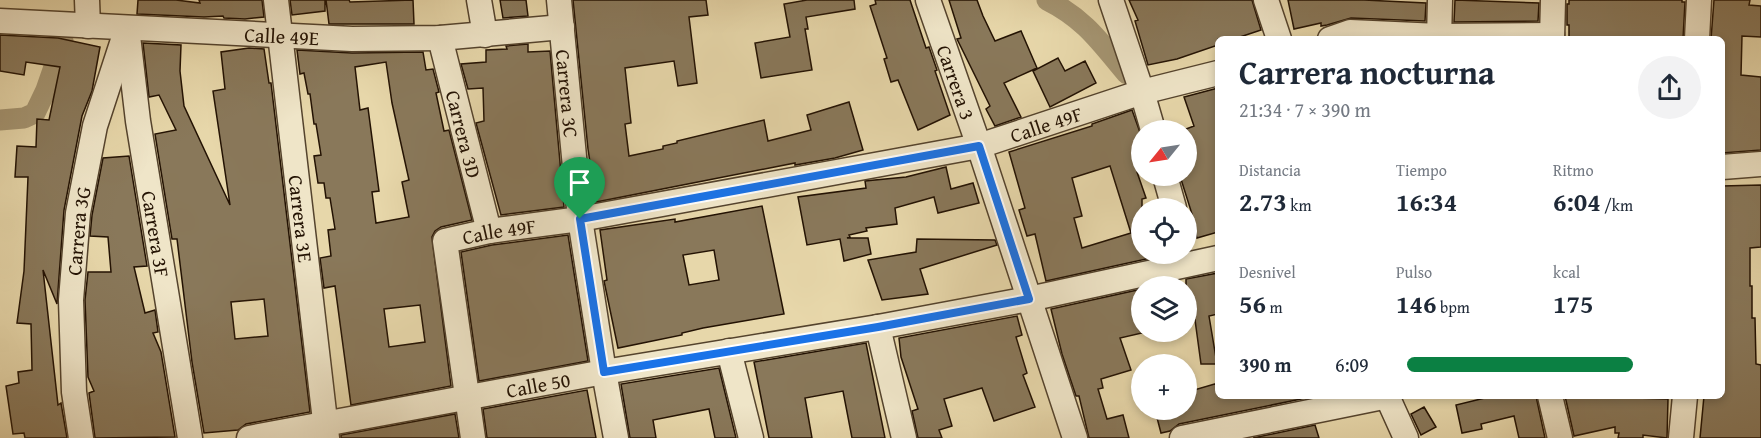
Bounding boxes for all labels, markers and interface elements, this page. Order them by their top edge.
street label: Calle 49E [244,19,320,52]
street label: Carrera 3 [930,41,983,123]
street label: Carrera 3C [549,48,587,139]
text: Carrera nocturna [1239,48,1495,96]
button: share [1638,56,1701,119]
street label: Carrera 3D [439,87,489,181]
text: 21:34 · 7 × 390 m [1239,95,1371,124]
street label: Calle 49F [1006,98,1086,149]
north arrow [1131,120,1197,186]
map controls [1131,120,1197,420]
pin [554,157,605,219]
text: Distancia [1239,158,1301,182]
text: Tiempo [1396,158,1447,182]
text: Ritmo [1553,158,1594,182]
icon: arrive [563,166,596,199]
street label: Carrera 3E [282,173,321,264]
text: 2.73 [1239,182,1287,221]
text: 16:34 [1396,182,1457,221]
text: 6:04 [1553,182,1601,221]
street label: Carrera 3G [59,184,97,276]
street label: Carrera 3F [135,189,178,279]
text: km [1287,193,1311,217]
text: /km [1601,193,1633,217]
button: locate [1131,198,1197,264]
street label: Calle 49F [459,210,538,251]
text: Desnivel [1239,260,1296,284]
text: Pulso [1396,260,1432,284]
text: kcal [1553,260,1580,284]
button: layers [1131,276,1197,342]
text: 56 [1239,284,1266,323]
text: 146 [1396,284,1436,323]
text: 175 [1553,284,1593,323]
text: m [1266,295,1283,319]
text: bpm [1436,295,1470,319]
text: 390 m [1239,350,1292,379]
text: 6:09 [1335,350,1369,379]
button: + [1131,354,1197,420]
street label: Calle 50 [504,364,572,404]

